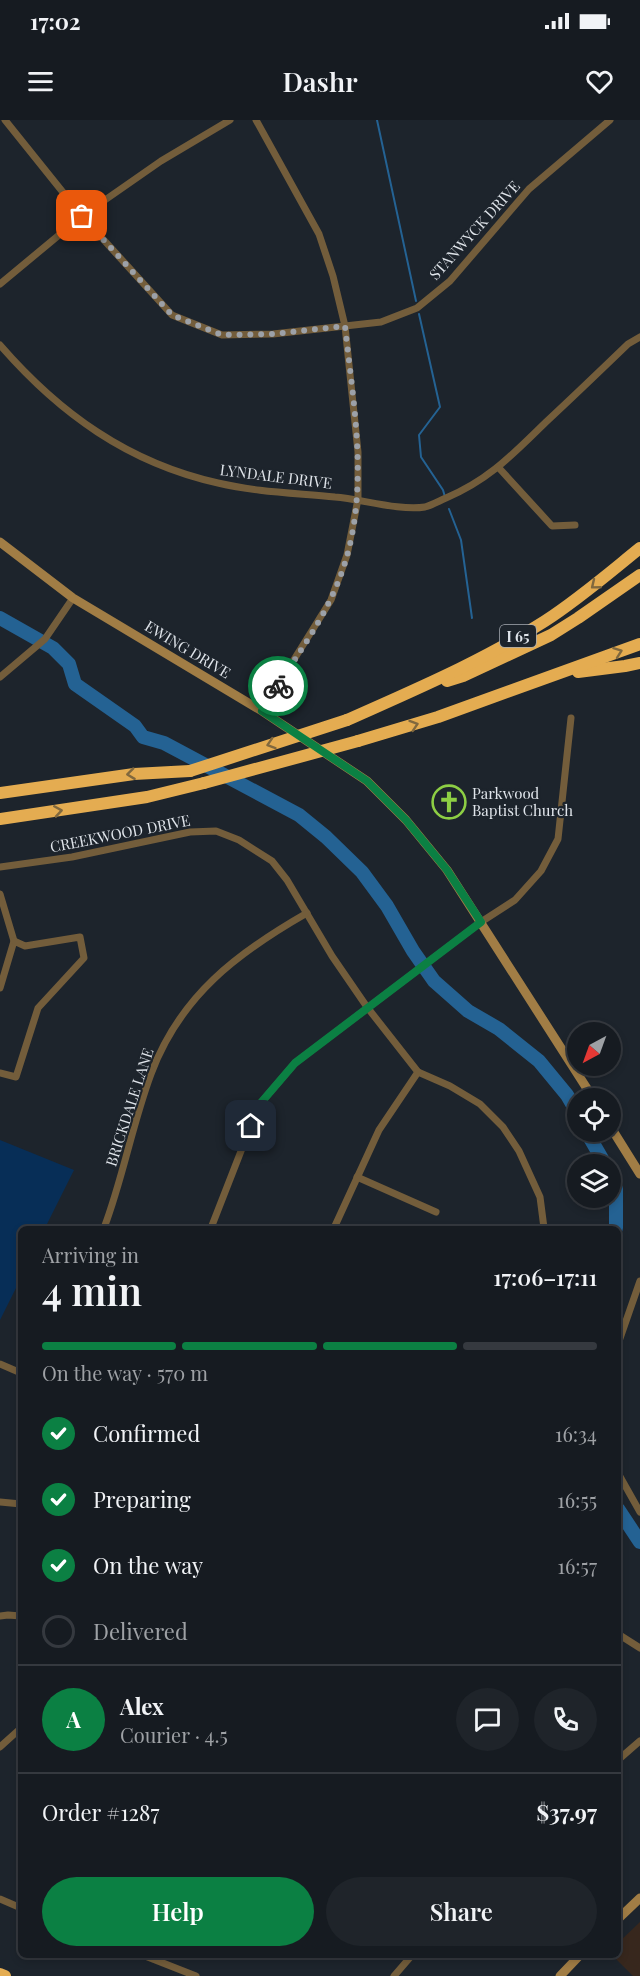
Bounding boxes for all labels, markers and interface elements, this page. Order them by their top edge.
text: 17:02 [30,6,81,36]
text: Dashr [282,63,358,99]
icon: menu [24,65,57,98]
icon: heart [583,65,616,98]
street label: STANWYCK DRIVE [424,176,524,284]
pin [56,190,107,241]
icon: bag [65,199,98,232]
street label: LYNDALE DRIVE [219,459,333,493]
one-way arrow [591,577,602,588]
street label: EWING DRIVE [141,616,235,682]
road number: I 65 [500,625,536,647]
one-way arrow [612,647,623,659]
courier [248,656,308,716]
icon: bike [262,670,295,703]
one-way arrow [408,720,419,732]
one-way arrow [266,737,277,749]
one-way arrow [127,768,136,780]
place label: Parkwood Baptist Church [472,783,573,820]
church icon: Parkwood Baptist Church [431,784,467,820]
one-way arrow [53,806,63,818]
street label: CREEKWOOD DRIVE [48,810,192,856]
north arrow [567,1022,621,1076]
map controls [567,1022,621,1208]
street label: BRICKDALE LANE [100,1045,158,1169]
button: locate [567,1088,621,1142]
pin [225,1100,276,1151]
icon: home [234,1109,267,1142]
button: layers [567,1154,621,1208]
text: Arriving in [42,1241,139,1268]
text: 17:06–17:11 [493,1262,597,1292]
text: 4 min [42,1264,142,1316]
text: On the way · 570 m [42,1359,208,1386]
icon: check [42,1417,75,1450]
text: Confirmed [93,1418,200,1448]
text: 16:34 [555,1420,597,1447]
icon: check [42,1483,75,1516]
text: Preparing [93,1484,191,1514]
text: 16:55 [557,1486,597,1513]
icon: check [42,1549,75,1582]
text: On the way [93,1550,203,1580]
text: 16:57 [558,1552,597,1579]
text: Delivered [93,1616,188,1646]
button: chat [456,1688,519,1751]
button: phone [534,1688,597,1751]
text: Alex [120,1691,164,1721]
text: A [66,1704,81,1734]
text: Courier · 4.5 [120,1721,228,1748]
text: Order #1287 [42,1797,159,1827]
text: $37.97 [537,1797,597,1827]
button: Help [42,1877,314,1946]
button: Share [326,1877,597,1946]

